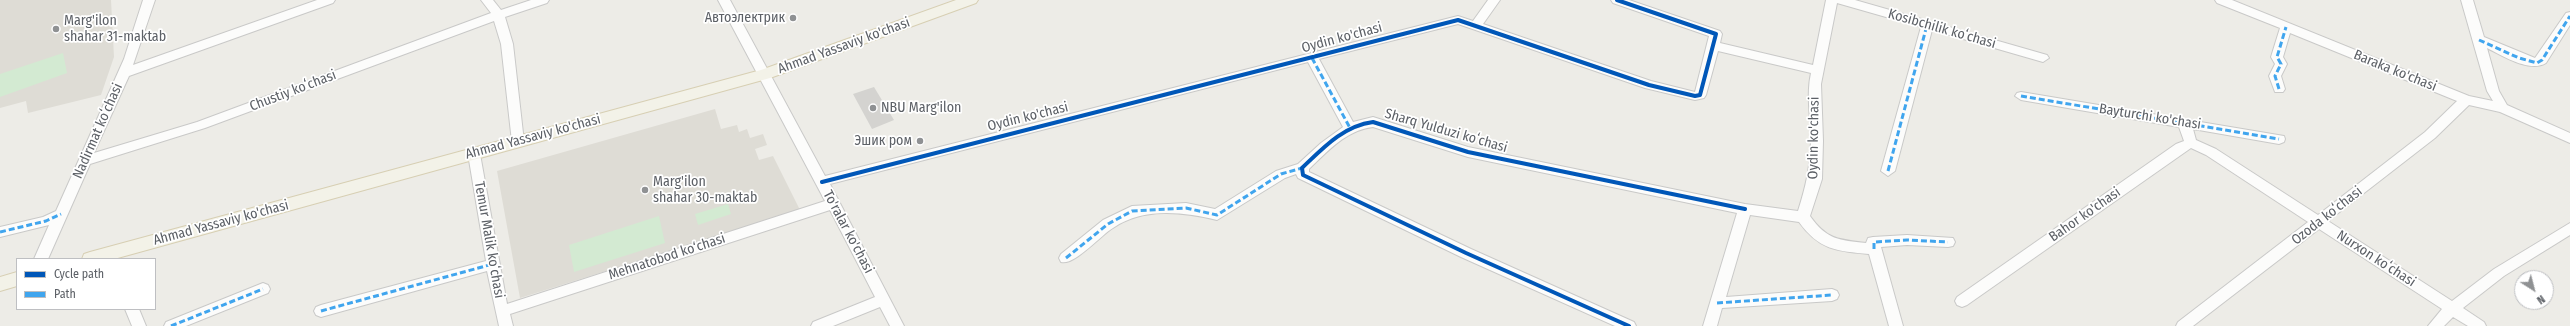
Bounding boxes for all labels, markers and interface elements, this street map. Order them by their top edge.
street label: Kosibchilik koʻchasi [1886,6,1998,52]
place label: Автоэлектрик [705,10,785,26]
place label: Marg'ilon shahar 31-maktab [64,13,166,46]
marker: Автоэлектрик [788,13,798,23]
street label: Ahmad Yassaviy ko'chasi [776,14,912,78]
street label: Oydin ko'chasi [1300,19,1384,57]
marker: Marg'ilon shahar 31-maktab [51,24,61,34]
street label: Baraka ko'chasi [2351,47,2439,95]
street label: Chustiy koʻchasi [247,67,339,115]
street label: Nadirmat koʻchasi [69,81,127,181]
street label: Oydin ko'chasi [1805,97,1823,179]
street label: Oydin ko'chasi [986,99,1070,135]
place label: NBU Marg'ilon [881,100,961,116]
street label: Bayturchi ko'chasi [2098,101,2202,133]
marker: NBU Marg'ilon [868,103,878,113]
street label: Sharq Yulduzi koʻchasi [1383,105,1509,157]
street label: Ahmad Yassaviy ko'chasi [464,111,602,163]
place label: Эшик ром [855,133,912,149]
marker: Эшик ром [915,136,925,146]
place label: Marg'ilon shahar 30-maktab [653,174,757,206]
street label: Temur Malik koʻchasi [470,180,508,300]
street label: Ozoda koʻchasi [2288,183,2366,249]
street label: Bahor ko'chasi [2046,184,2124,246]
marker: Marg'ilon shahar 30-maktab [640,185,650,195]
street label: To'ralar ko'chasi [819,188,877,276]
street label: Ahmad Yassaviy ko'chasi [152,197,290,249]
street label: Nurxon koʻchasi [2333,227,2419,291]
street label: Mehnatobod ko‘chasi [606,230,728,284]
legend [16,258,156,310]
text: Cycle path [54,267,104,281]
north arrow [2514,270,2554,310]
text: Path [54,287,76,301]
text: N [2534,292,2547,307]

